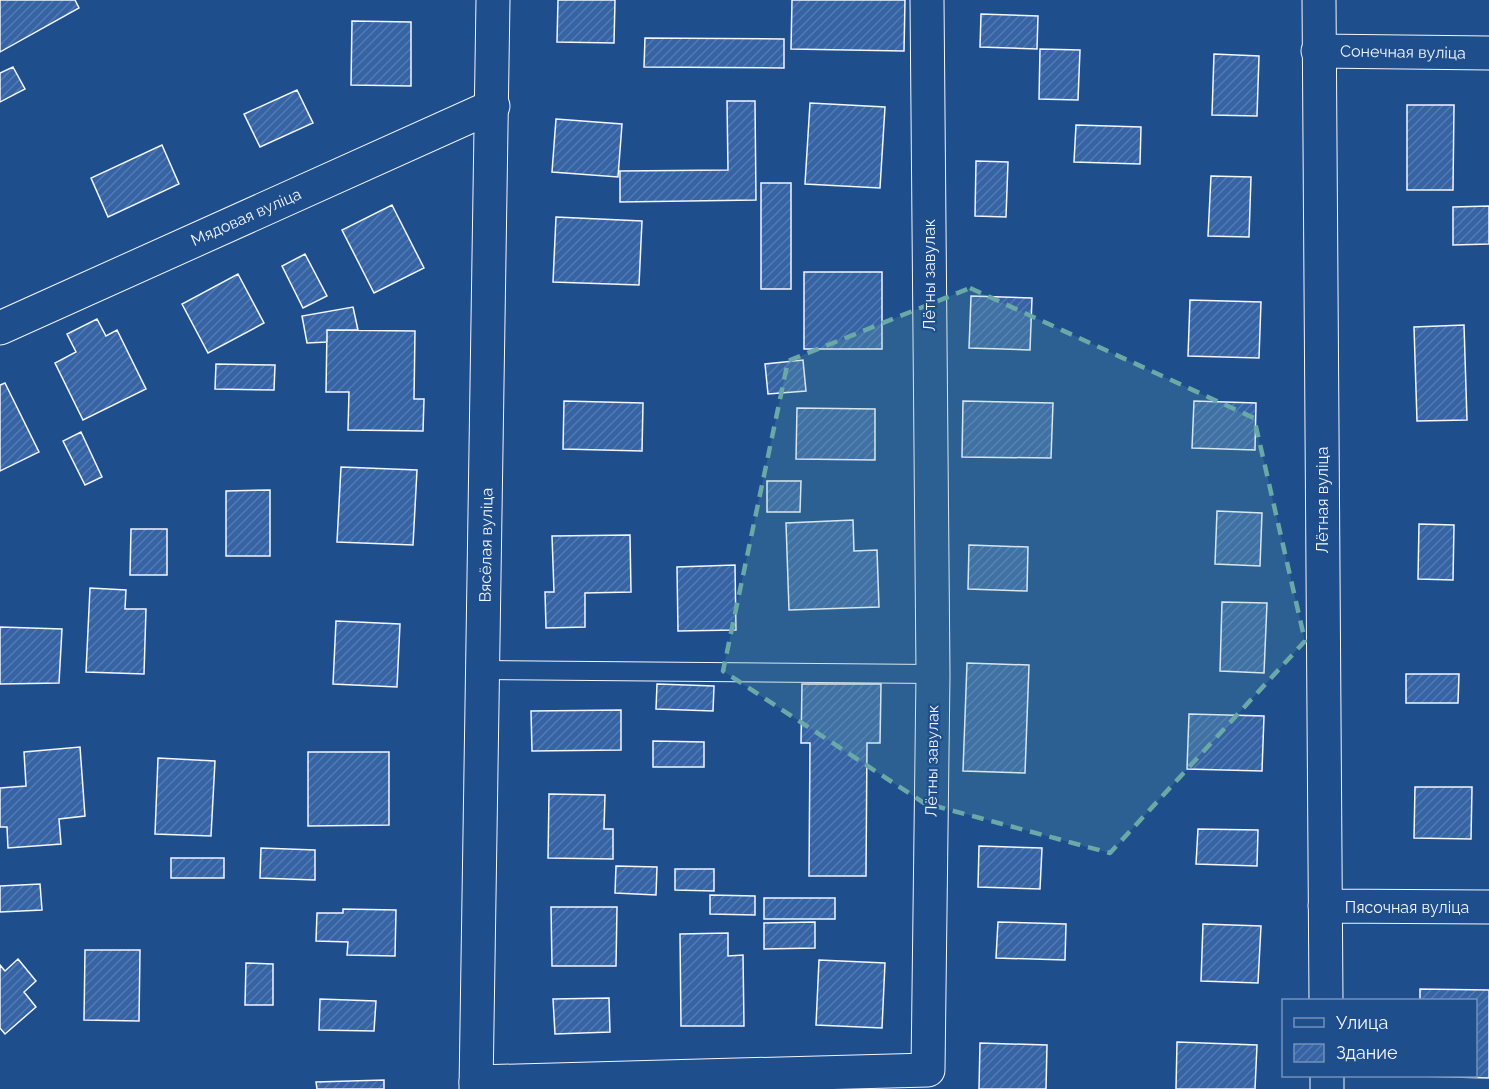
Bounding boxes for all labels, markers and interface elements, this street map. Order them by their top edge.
street label: Сонечная вуліца [1340,41,1466,63]
street label: Мядовая вуліца [188,184,304,250]
street label: Лётны завулак [920,219,939,331]
street label: Лётная вуліца [1313,447,1332,553]
street label: Вясёлая вуліца [475,487,497,603]
street label: Лётны завулак [922,705,942,817]
street label: Пясочная вуліца [1345,898,1469,917]
legend [1282,999,1477,1077]
text: Улица [1336,1012,1388,1033]
text: Здание [1336,1042,1398,1063]

